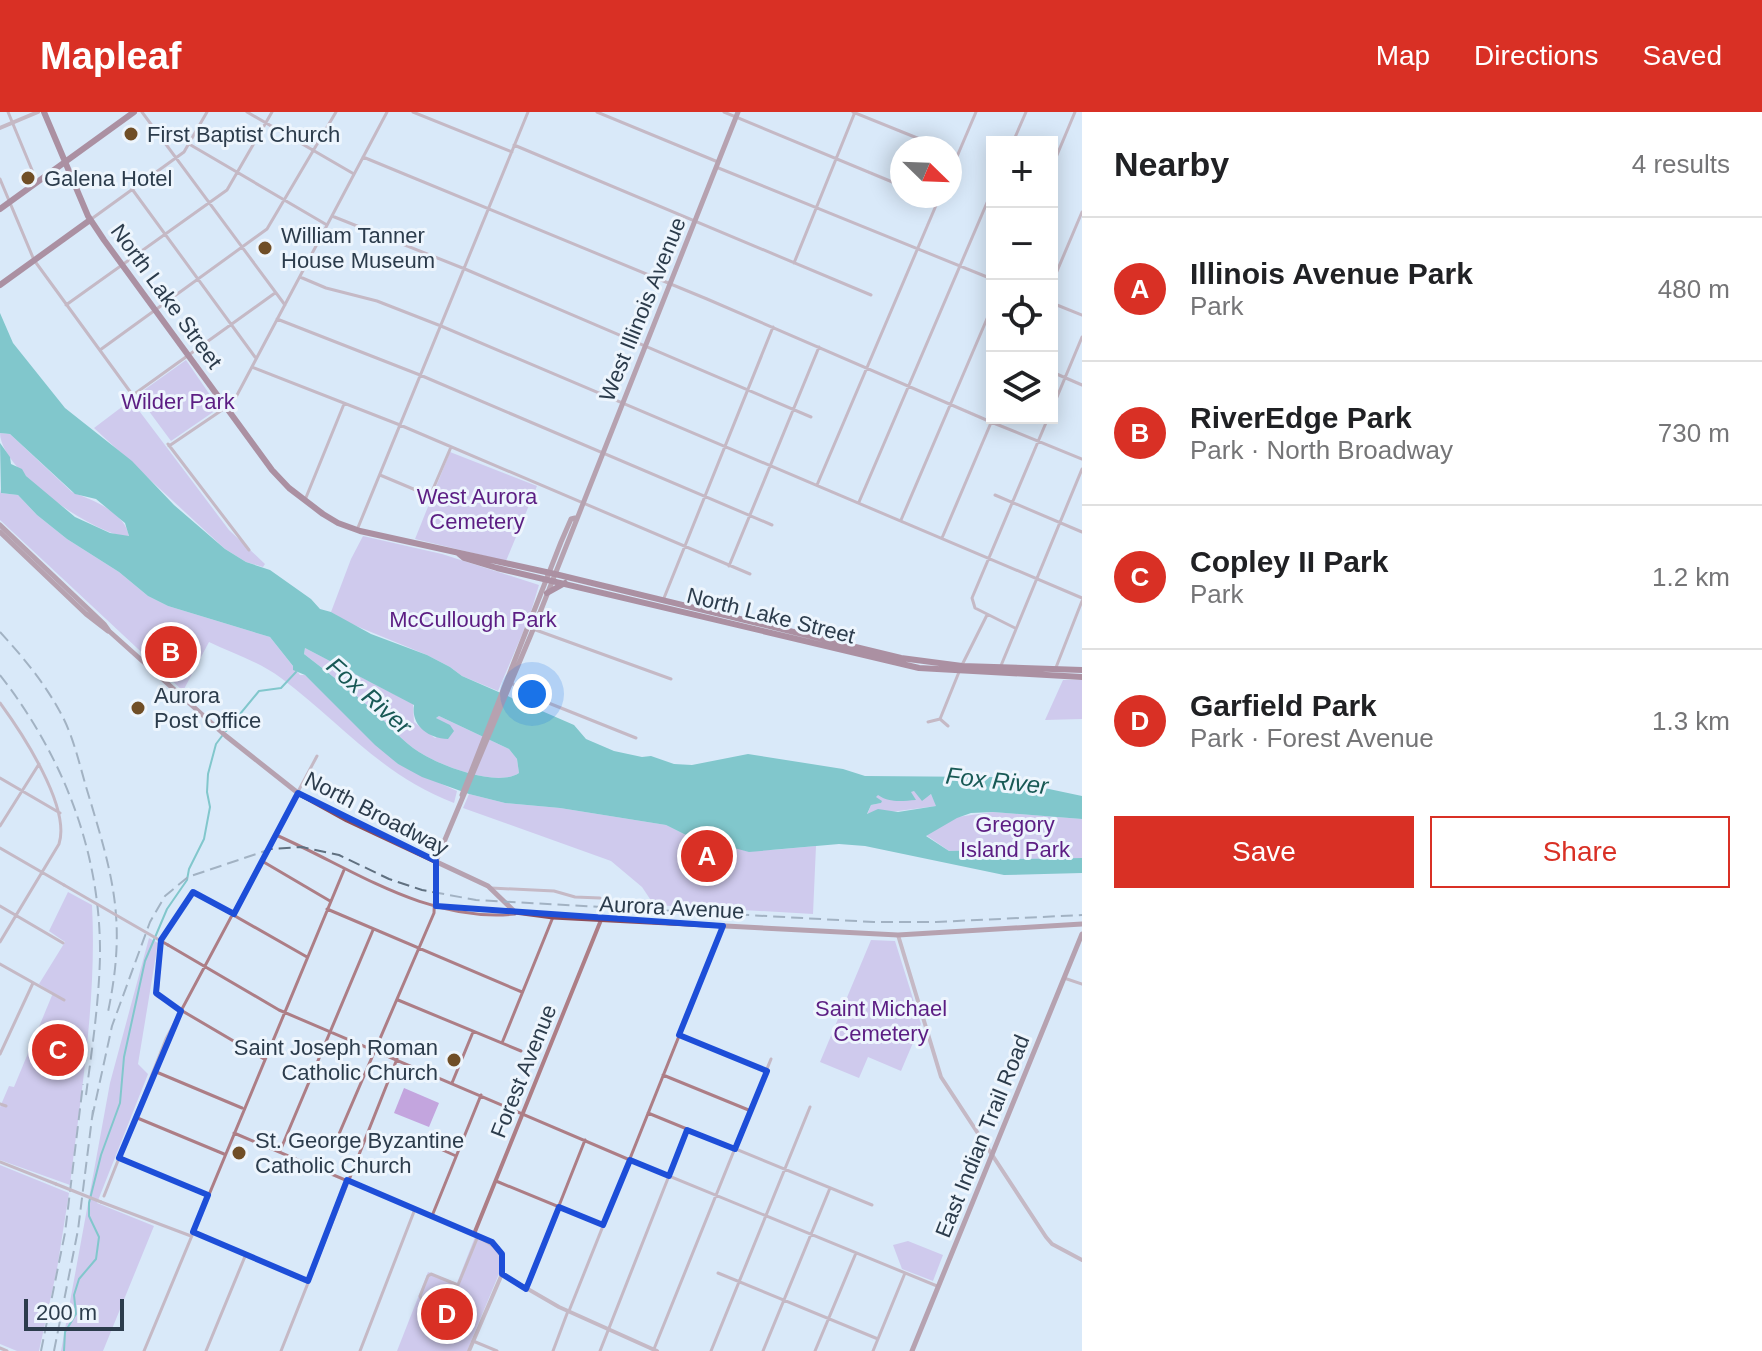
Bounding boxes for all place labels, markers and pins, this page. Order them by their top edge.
place label: First Baptist Church [147,122,340,147]
marker: First Baptist Church [122,125,140,143]
place label: Galena Hotel [44,166,172,191]
marker: Galena Hotel [19,169,37,187]
place label: William Tanner House Museum [281,223,435,273]
marker: William Tanner House Museum [256,239,274,257]
pin: B [145,622,197,682]
place label: Aurora Post Office [154,683,261,733]
marker: Aurora Post Office [129,699,147,717]
pin: A [681,826,733,886]
pin: C [32,1020,84,1080]
place label: Saint Joseph Roman Catholic Church [234,1035,438,1085]
marker: Saint Joseph Roman Catholic Church [445,1051,463,1069]
place label: St. George Byzantine Catholic Church [255,1128,464,1178]
marker: St. George Byzantine Catholic Church [230,1144,248,1162]
pin: D [421,1284,473,1344]

